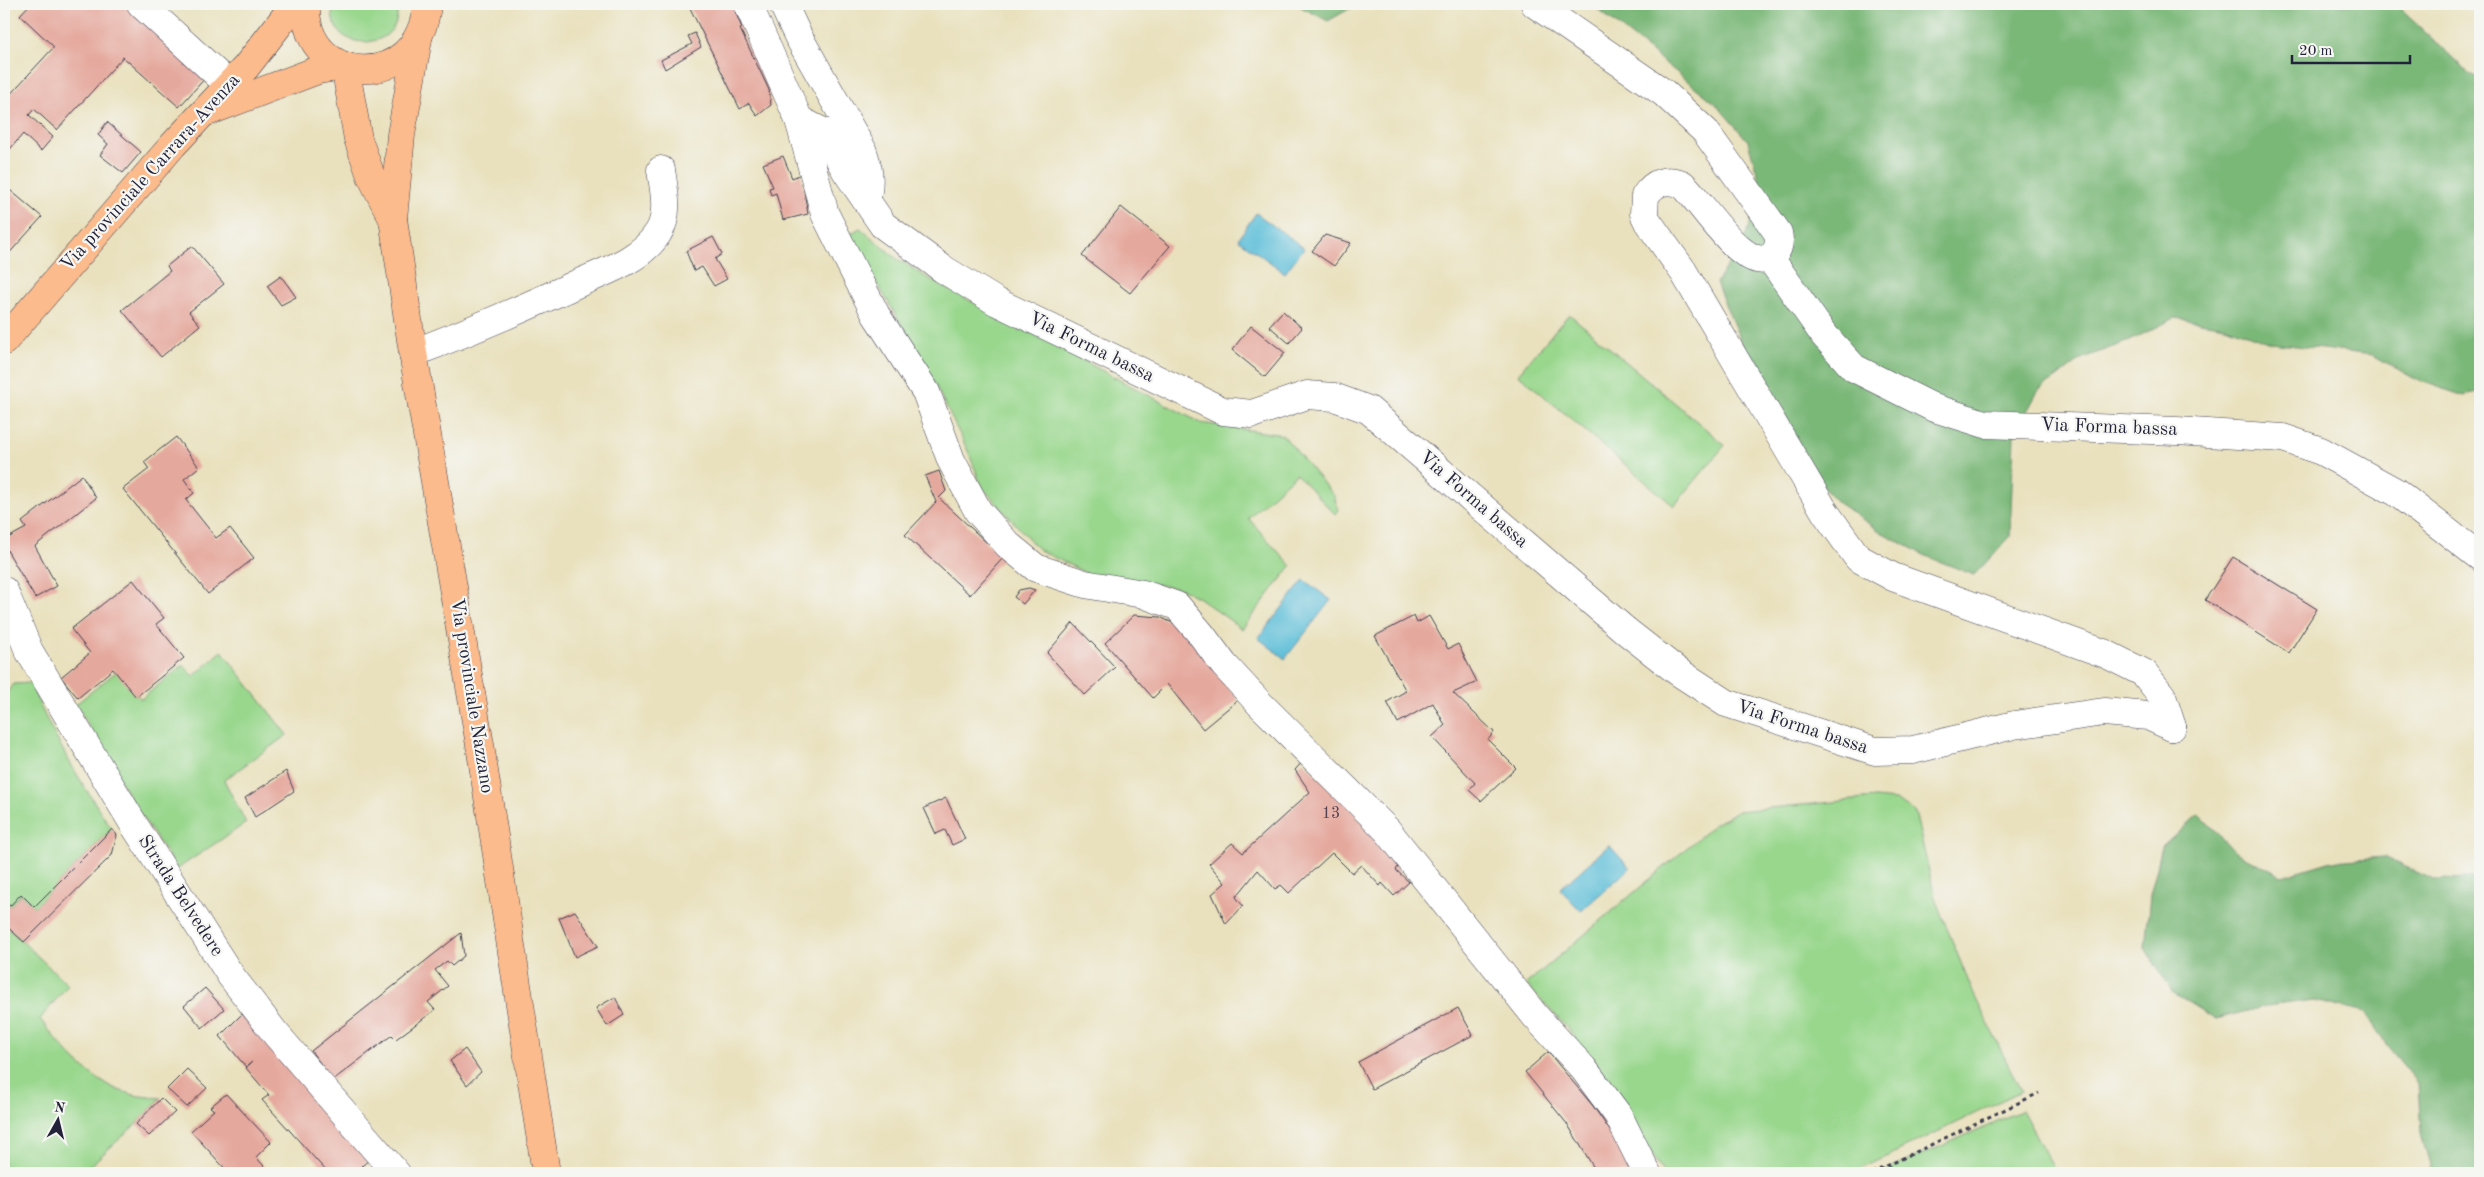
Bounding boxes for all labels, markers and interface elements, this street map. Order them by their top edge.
scale bar [2292,32,2409,64]
text: 20 m [2299,44,2333,59]
street label: Via provinciale Carrara-Avenza [58,70,245,275]
street label: Via Forma bassa [1025,309,1157,387]
street label: Via Forma bassa [2040,416,2178,440]
street label: Via Forma bassa [1415,448,1531,553]
street label: Via provinciale Nazzano [446,597,496,795]
street label: Via Forma bassa [1734,698,1871,758]
house number: 13 [1322,806,1340,822]
street label: Strada Belvedere [134,832,226,960]
north arrow [32,1094,82,1144]
text: N [53,1100,66,1116]

